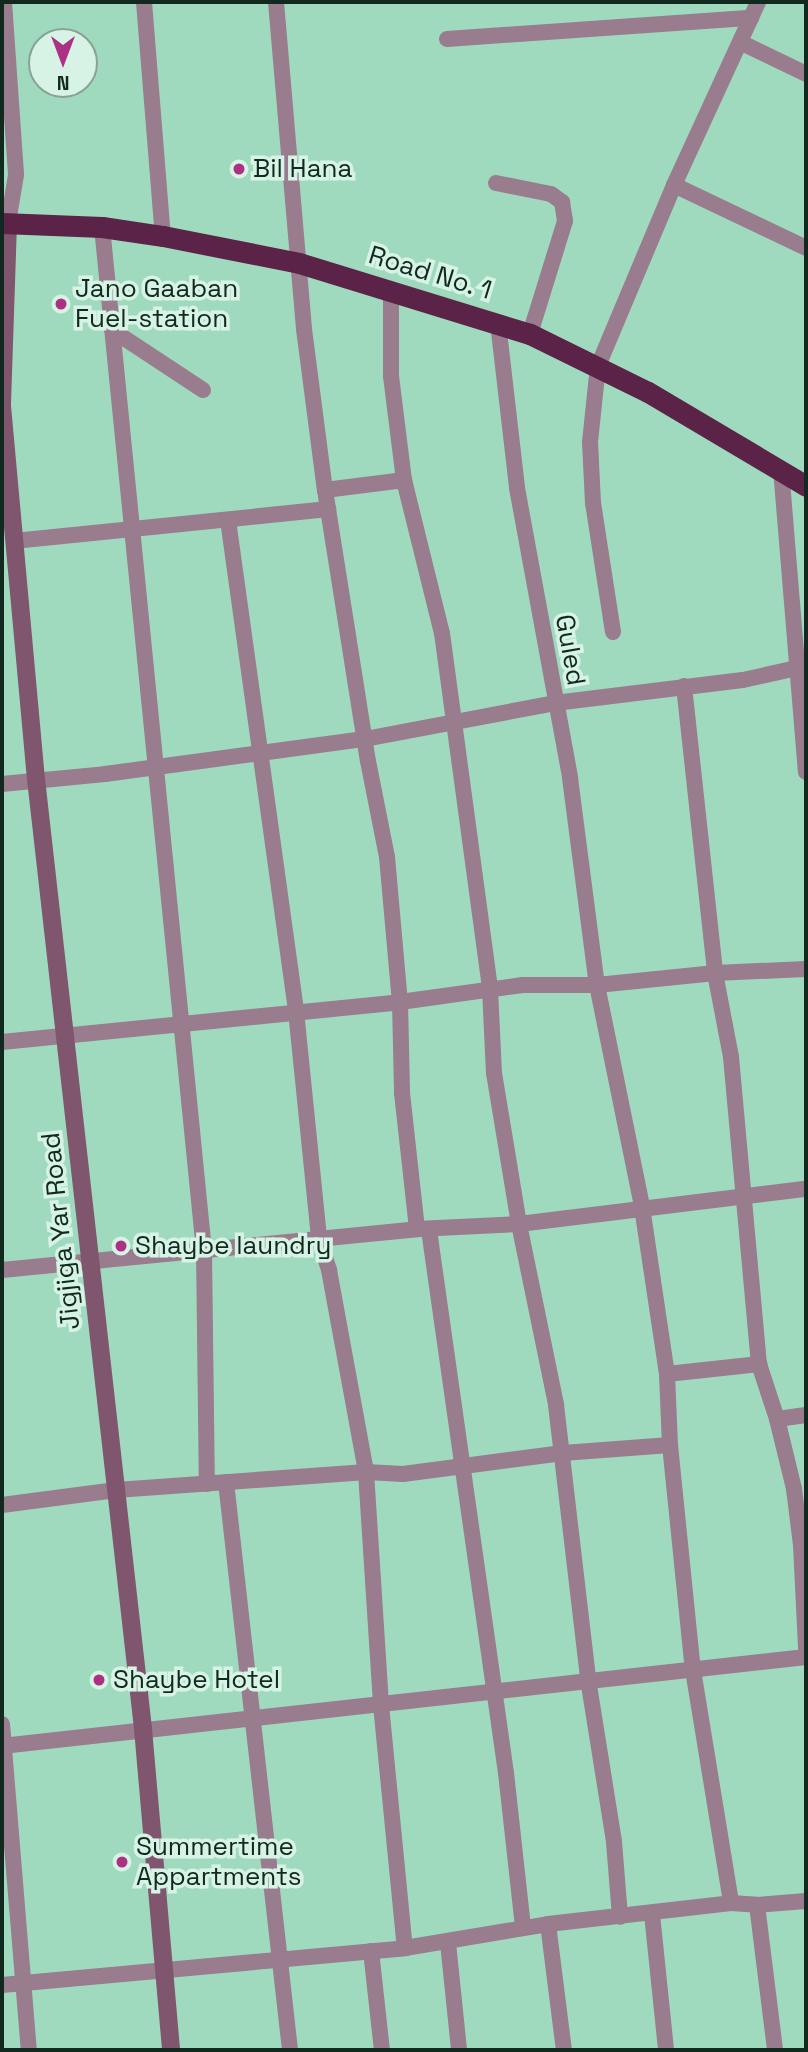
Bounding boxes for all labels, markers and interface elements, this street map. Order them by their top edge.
north arrow [28,28,98,98]
text: N [57,70,69,95]
place label: Bil Hana [253,153,353,185]
marker: Bil Hana [231,161,247,177]
street label: Road No. 1 [364,239,496,307]
place label: Jano Gaaban Fuel-station [75,273,238,334]
marker: Jano Gaaban Fuel-station [53,296,69,312]
street label: Guled [548,612,592,688]
street label: Jigjiga Yar Road [35,1131,87,1331]
place label: Shaybe laundry [135,1230,332,1262]
marker: Shaybe laundry [113,1238,129,1254]
place label: Shaybe Hotel [113,1664,280,1696]
marker: Shaybe Hotel [91,1672,107,1688]
place label: Summertime Appartments [136,1831,302,1892]
marker: Summertime Appartments [114,1854,130,1870]

